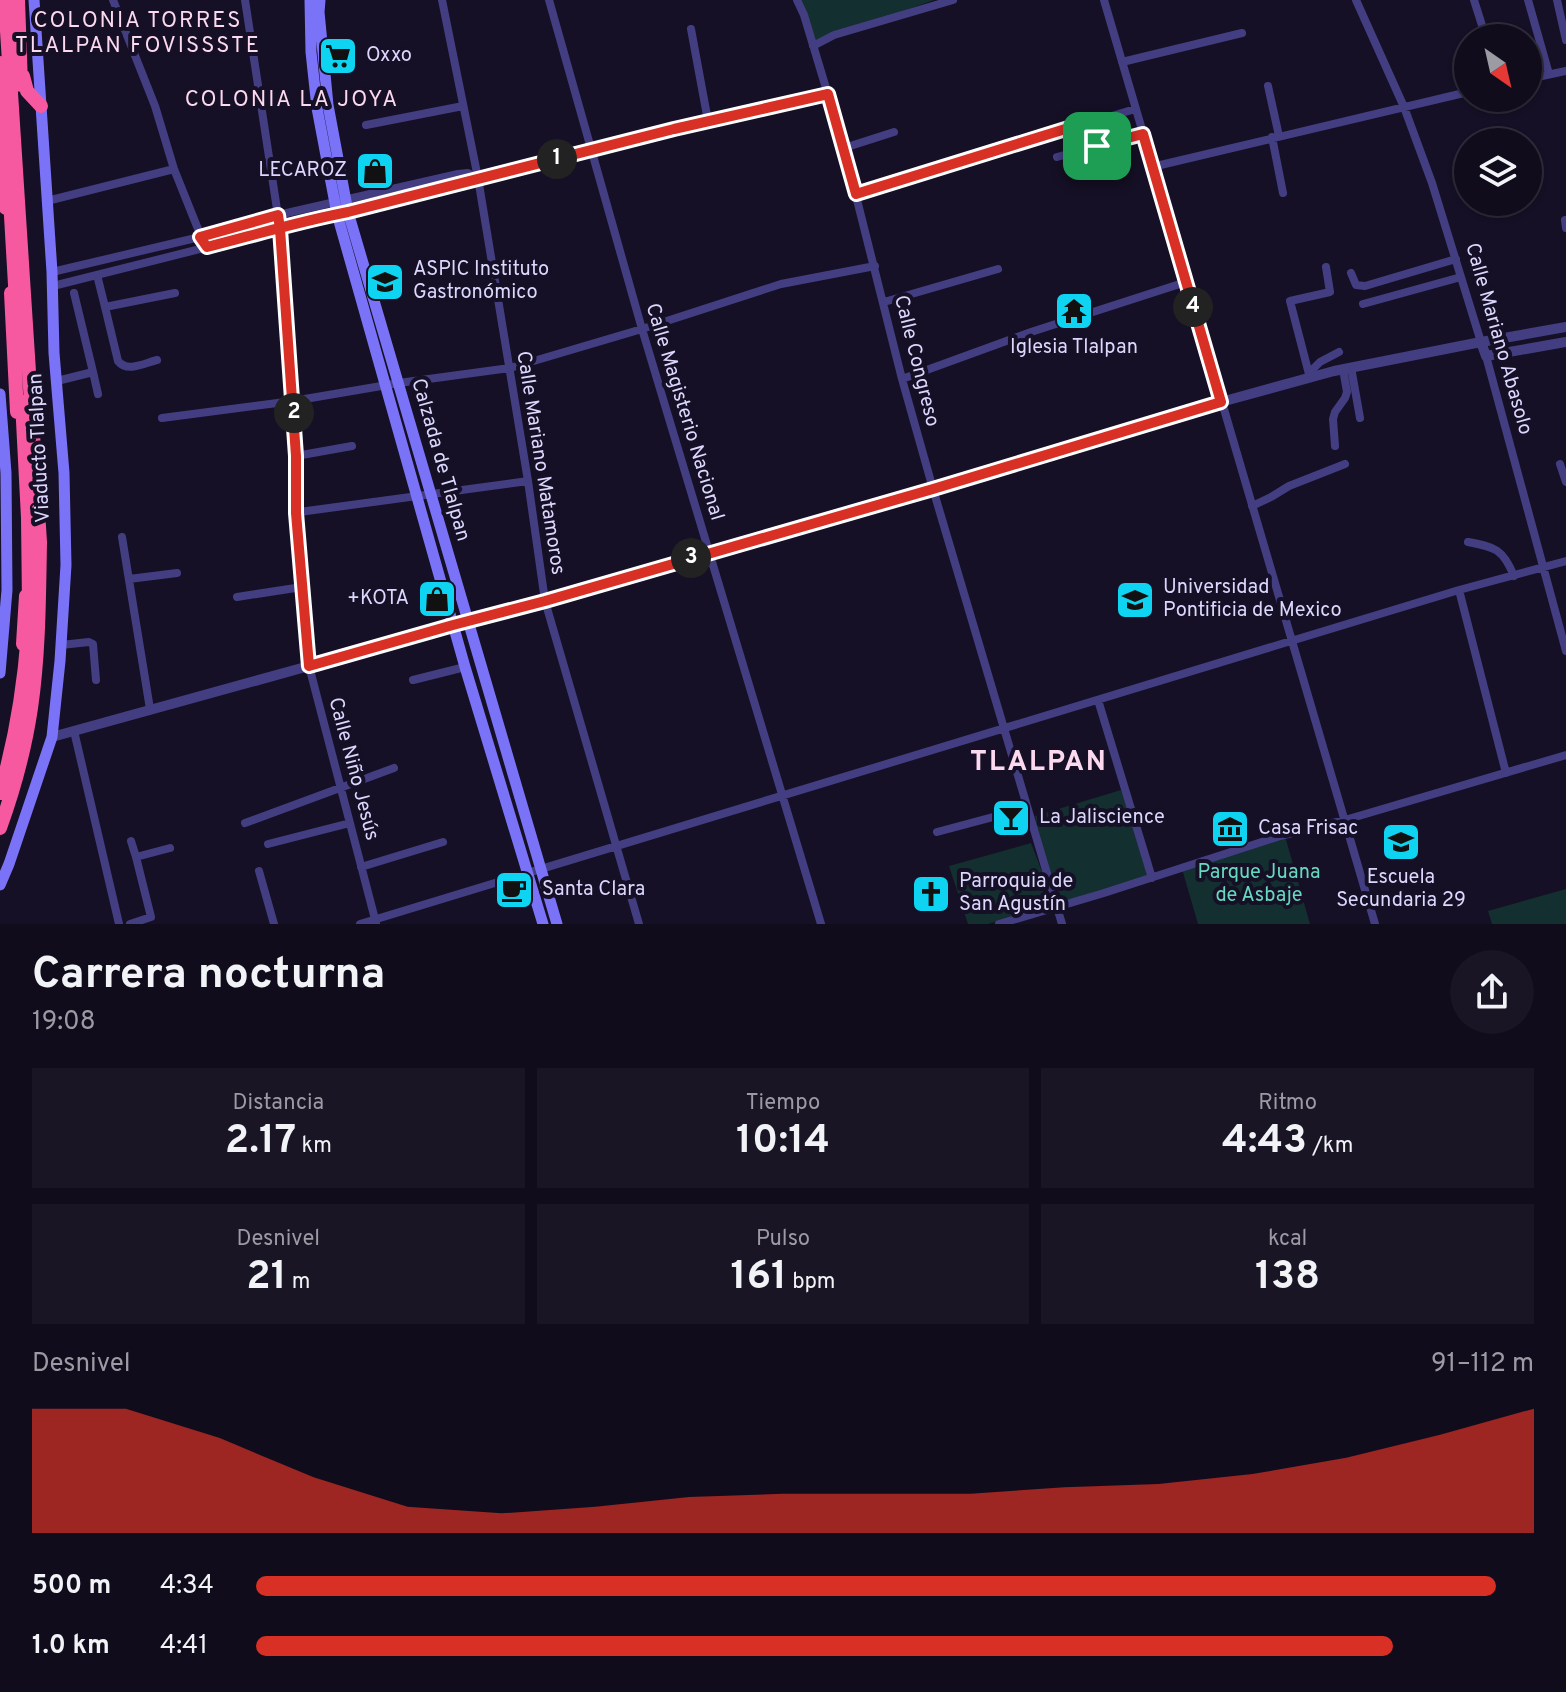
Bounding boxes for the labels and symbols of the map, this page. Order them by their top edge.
district label: COLONIA TORRES TLALPAN FOVISSSTE [15,8,261,60]
north arrow [1454,24,1542,112]
supermarket icon: Oxxo [317,35,359,77]
place label: Oxxo [366,43,412,69]
district label: COLONIA LA JOYA [185,87,399,114]
pin [1063,112,1131,180]
pin: 1 [537,139,577,179]
shop icon: LECAROZ [354,150,396,192]
place label: LECAROZ [258,158,347,184]
street label: Calle Mariano Abasolo [1458,240,1538,438]
place label: ASPIC Instituto Gastronómico [413,257,549,306]
school or university icon: ASPIC Instituto Gastronómico [364,261,406,303]
pin: 4 [1173,287,1213,327]
temple icon: Iglesia Tlalpan [1053,290,1095,332]
street label: Calle Congreso [887,293,945,429]
street label: Calle Magisterio Nacional [639,300,729,524]
place label: Iglesia Tlalpan [1010,335,1138,361]
street label: Calle Mariano Matamoros [509,349,571,577]
street label: Viaducto Tlalpan [23,373,57,523]
street label: Calzada de Tlalpan [404,376,476,544]
pin: 2 [274,393,314,433]
pin: 3 [671,538,711,578]
place label: Universidad Pontificia de Mexico [1163,575,1342,624]
shop icon: +KOTA [416,578,458,620]
school or university icon: Universidad Pontificia de Mexico [1114,579,1156,621]
place label: +KOTA [347,586,409,612]
street label: Calle Niño Jesús [321,695,385,843]
district label: TLALPAN [970,745,1108,781]
bar icon: La Jaliscience [990,797,1032,839]
place label: La Jaliscience [1039,805,1165,831]
museum icon: Casa Frisac [1209,808,1251,850]
place label: Casa Frisac [1258,816,1358,842]
school or university icon: Escuela Secundaria 29 [1380,821,1422,863]
park label: Parque Juana de Asbaje [1197,860,1321,909]
place label: Escuela Secundaria 29 [1336,865,1466,914]
cafe icon: Santa Clara [493,869,535,911]
place label: Parroquia de San Agustín [959,869,1073,918]
church icon: Parroquia de San Agustín [910,873,952,915]
place label: Santa Clara [542,877,645,903]

